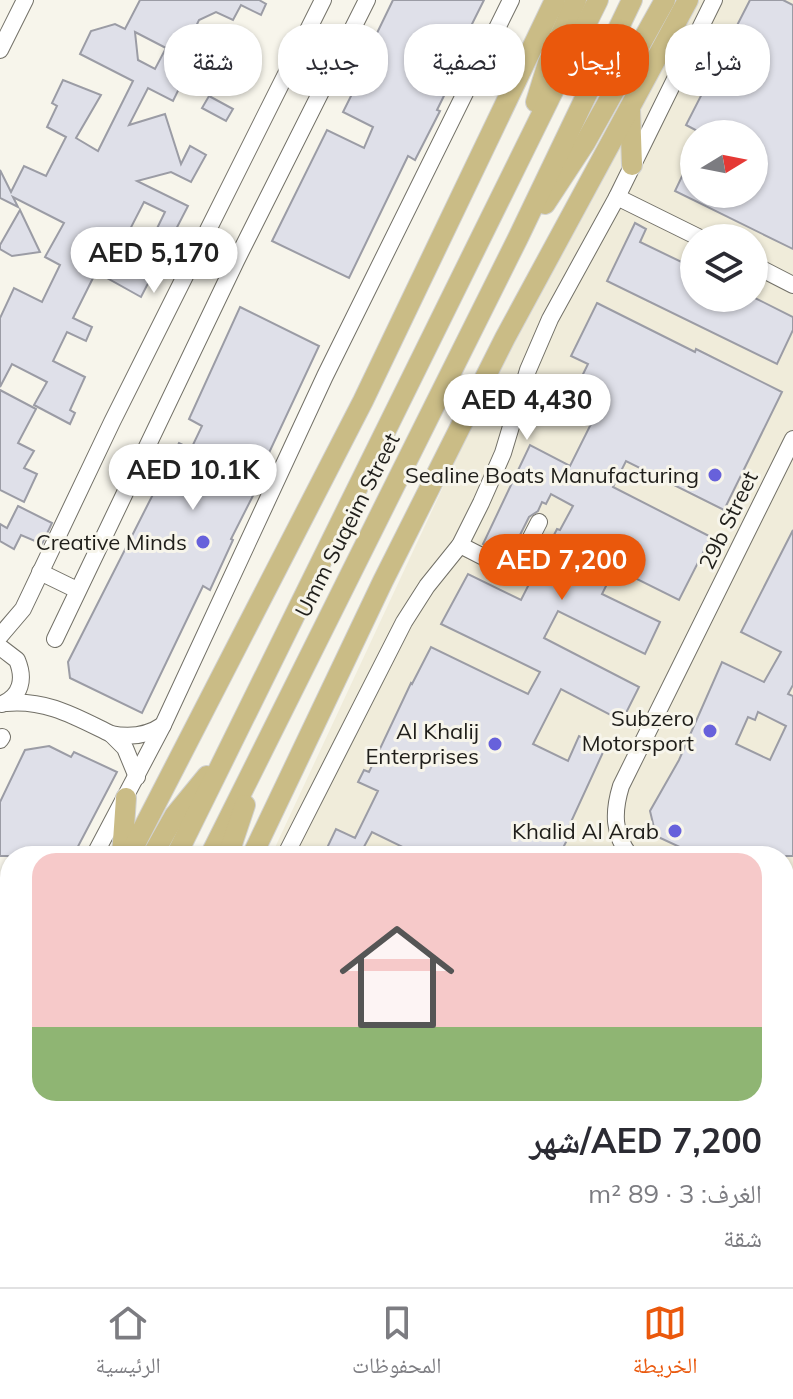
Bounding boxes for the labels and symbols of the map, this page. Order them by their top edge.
north arrow [680,120,768,208]
pin: AED 5,170 [62,227,246,295]
pin: AED 4,430 [435,374,619,442]
street label: Umm Suqeim Street [288,428,406,622]
pin: AED 10.1K [101,444,285,512]
place label: Sealine Boats Manufacturing [405,461,699,489]
street label: 29b Street [692,466,764,574]
marker: Sealine Boats Manufacturing [706,466,724,484]
place label: Creative Minds [36,528,187,556]
marker: Creative Minds [194,533,212,551]
pin: AED 7,200 [470,534,654,602]
place label: Subzero Motorsport [582,704,694,757]
place label: Al Khalij Enterprises [365,717,479,770]
marker: Subzero Motorsport [701,722,719,740]
marker: Al Khalij Enterprises [486,735,504,753]
place label: Khalid Al Arab [512,817,659,845]
marker: Khalid Al Arab [666,822,684,840]

